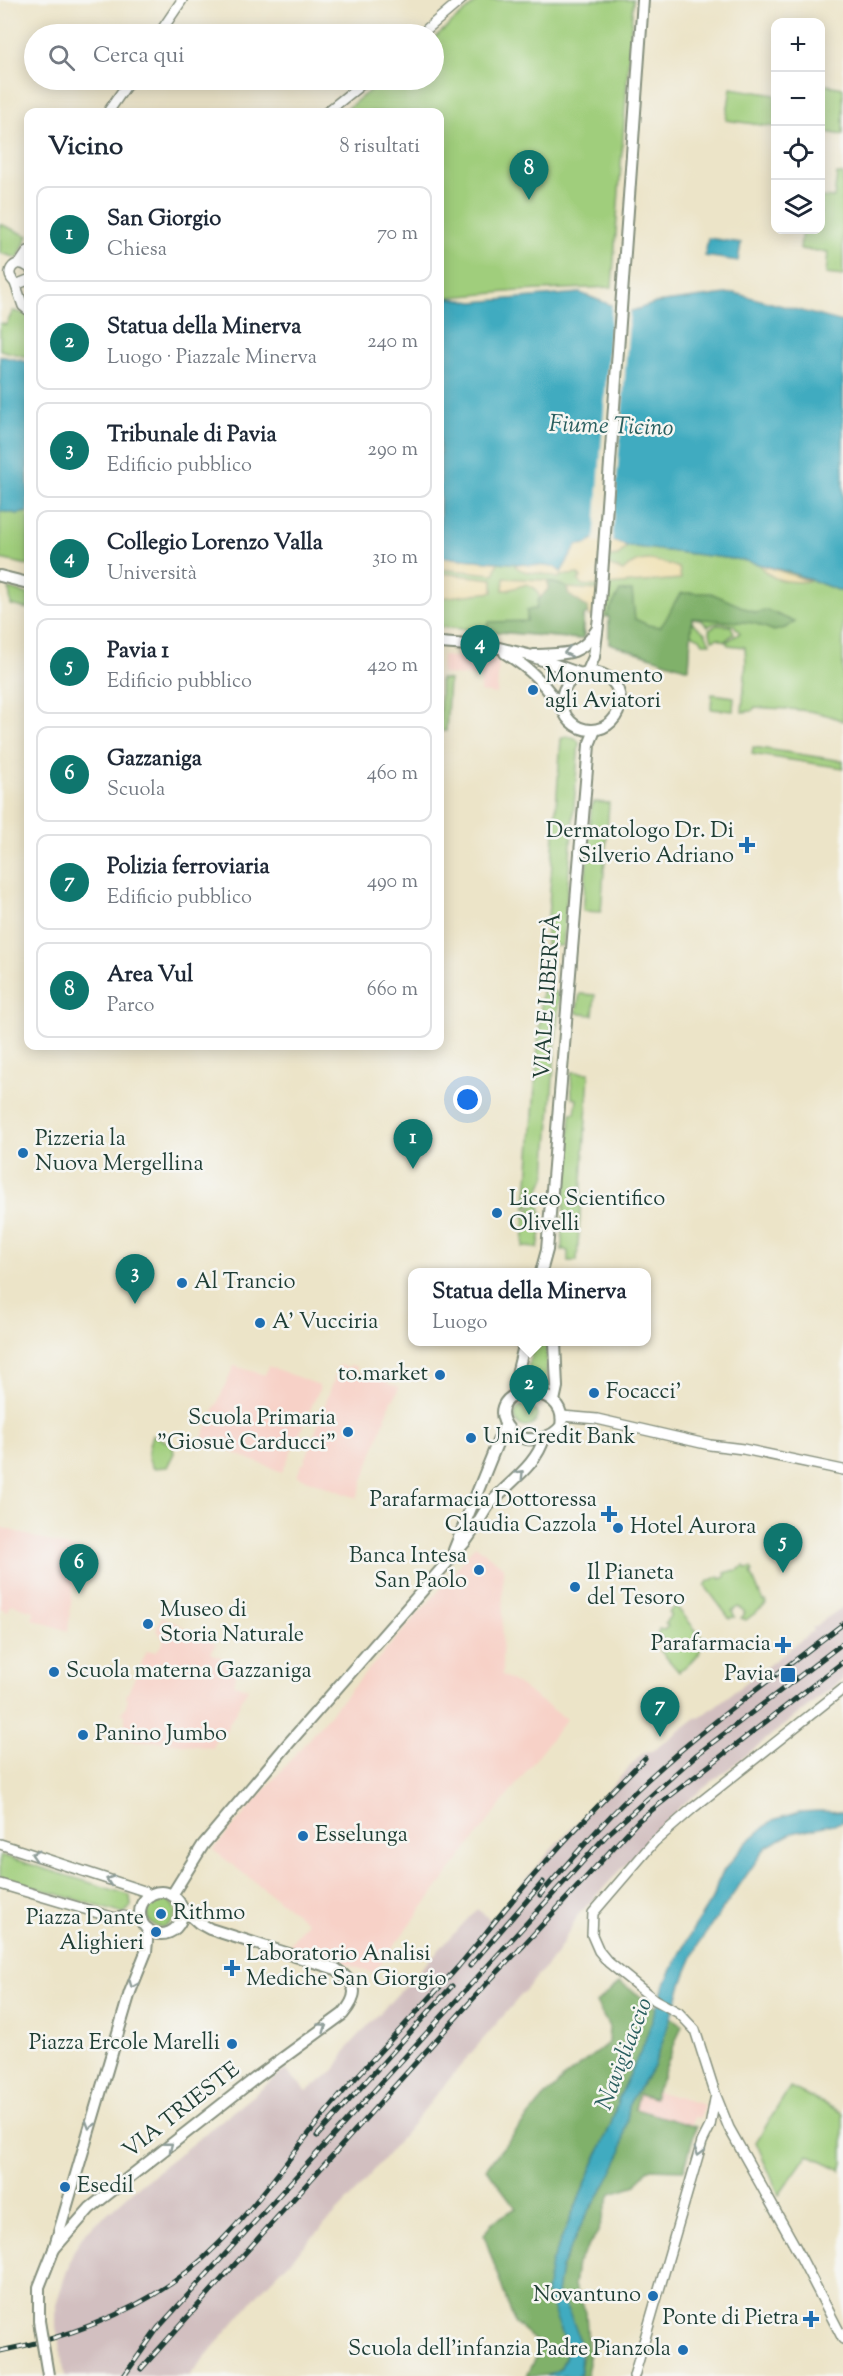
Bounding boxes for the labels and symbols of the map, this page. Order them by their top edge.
pin: 8 [510,150,548,200]
water label: Fiume Ticino [548,408,674,446]
pin: 4 [460,626,500,675]
one-way arrow [563,645,573,658]
place label: Monumento agli Aviatori [545,661,663,718]
marker: Monumento agli Aviatori [526,683,540,697]
place label: Dermatologo Dr. Di Silverio Adriano [546,816,734,873]
marker: Dermatologo Dr. Di Silverio Adriano [738,836,756,854]
street label: VIALE LIBERTÀ [526,911,571,1080]
your location [453,1085,482,1114]
pin: 1 [394,1120,432,1169]
place label: Pizzeria la Nuova Mergellina [35,1124,204,1181]
marker: Pizzeria la Nuova Mergellina [16,1146,30,1160]
place label: Liceo Scientifico Olivelli [509,1184,665,1241]
marker: Liceo Scientifico Olivelli [490,1206,504,1220]
pin: 3 [116,1254,154,1304]
place label: Al Trancio [194,1267,296,1299]
marker: Al Trancio [175,1276,189,1290]
place label: A' Vucciria [272,1307,378,1339]
marker: A' Vucciria [253,1316,267,1330]
place label: to.market [338,1359,428,1391]
pin: 2 [510,1366,548,1415]
marker: to.market [433,1368,447,1382]
place label: Focacci' [606,1377,682,1409]
marker: Focacci' [587,1386,601,1400]
place label: Scuola Primaria "Giosuè Carducci" [157,1403,336,1460]
place label: UniCredit Bank [483,1422,636,1454]
marker: Scuola Primaria "Giosuè Carducci" [341,1425,355,1439]
marker: UniCredit Bank [464,1431,478,1445]
one-way arrow [512,1470,523,1481]
place label: Parafarmacia Dottoressa Claudia Cazzola [370,1485,597,1542]
marker: Parafarmacia Dottoressa Claudia Cazzola [602,1507,616,1521]
place label: Hotel Aurora [630,1512,756,1544]
marker: Hotel Aurora [611,1521,625,1535]
pin: 5 [764,1524,802,1573]
place label: Banca Intesa San Paolo [349,1541,467,1598]
pin: 6 [60,1544,98,1594]
place label: Il Pianeta del Tesoro [587,1558,685,1615]
marker: Banca Intesa San Paolo [472,1563,486,1577]
marker: Il Pianeta del Tesoro [568,1580,582,1594]
place label: Museo di Storia Naturale [160,1595,304,1652]
marker: Museo di Storia Naturale [141,1617,155,1631]
place label: Parafarmacia [651,1629,771,1661]
marker: Parafarmacia [776,1638,790,1652]
place label: Scuola materna Gazzaniga [66,1656,312,1688]
place label: Pavia [724,1659,774,1691]
marker: Scuola materna Gazzaniga [47,1665,61,1679]
marker: Pavia [779,1666,797,1684]
pin: 7 [640,1688,680,1737]
place label: Panino Jumbo [95,1719,227,1751]
marker: Panino Jumbo [76,1728,90,1742]
place label: Esselunga [315,1820,408,1852]
marker: Esselunga [296,1829,310,1843]
one-way arrow [30,1850,41,1862]
one-way arrow [105,1875,116,1887]
place label: Rithmo [173,1898,245,1930]
place label: Piazza Dante Alighieri [26,1903,144,1960]
marker: Rithmo [154,1907,168,1921]
marker: Piazza Dante Alighieri [149,1925,163,1939]
place label: Laboratorio Analisi Mediche San Giorgio [246,1939,446,1996]
marker: Laboratorio Analisi Mediche San Giorgio [223,1959,241,1977]
one-way arrow [128,1978,140,1989]
water label: Navigliaccio [588,1993,662,2115]
one-way arrow [317,2023,328,2034]
place label: Piazza Ercole Marelli [29,2028,220,2060]
marker: Piazza Ercole Marelli [225,2037,239,2051]
street label: VIA TRIESTE [117,2055,247,2167]
one-way arrow [84,2119,97,2130]
one-way arrow [162,2143,173,2154]
one-way arrow [694,2146,706,2157]
place label: Esedil [77,2171,134,2203]
marker: Esedil [58,2180,72,2194]
place label: Novantuno [533,2280,641,2312]
marker: Novantuno [646,2289,660,2303]
place label: Ponte di Pietra [663,2303,799,2335]
marker: Ponte di Pietra [804,2312,818,2326]
place label: Scuola dell'infanzia Padre Pianzola [348,2334,671,2366]
marker: Scuola dell'infanzia Padre Pianzola [676,2343,690,2357]

